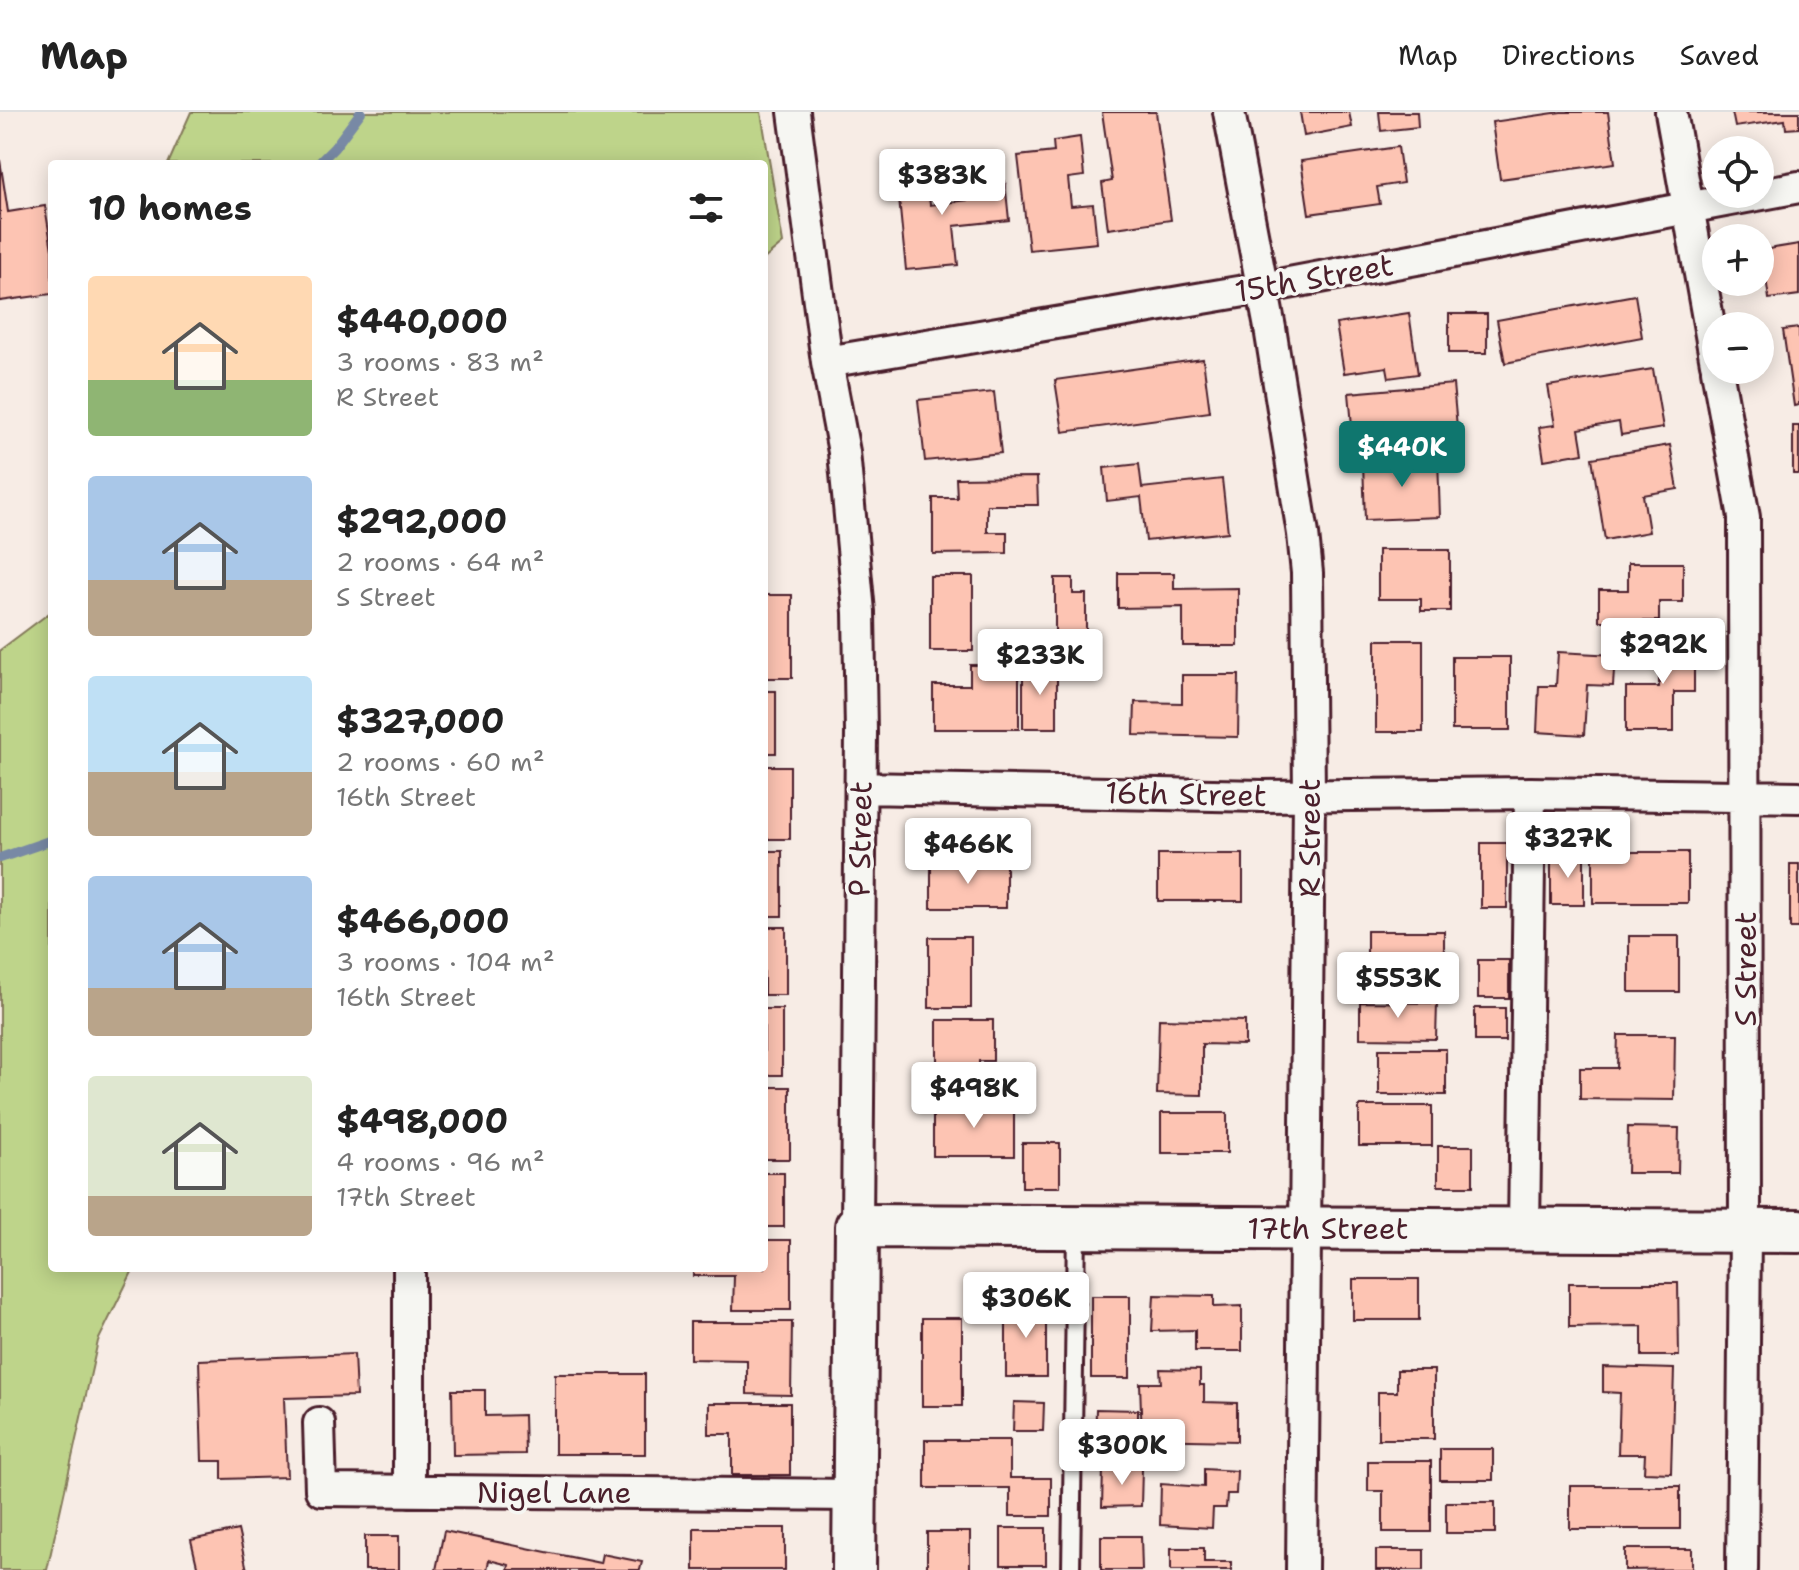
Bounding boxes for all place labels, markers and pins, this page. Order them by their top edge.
pin: $383K [886,149,998,217]
pin: $440K [1346,421,1458,489]
pin: $292K [1607,618,1719,686]
pin: $233K [984,629,1096,697]
pin: $327K [1512,812,1624,880]
pin: $466K [912,818,1024,886]
pin: $553K [1342,952,1454,1020]
pin: $498K [918,1062,1030,1130]
pin: $306K [970,1272,1082,1340]
pin: $300K [1066,1419,1178,1487]

